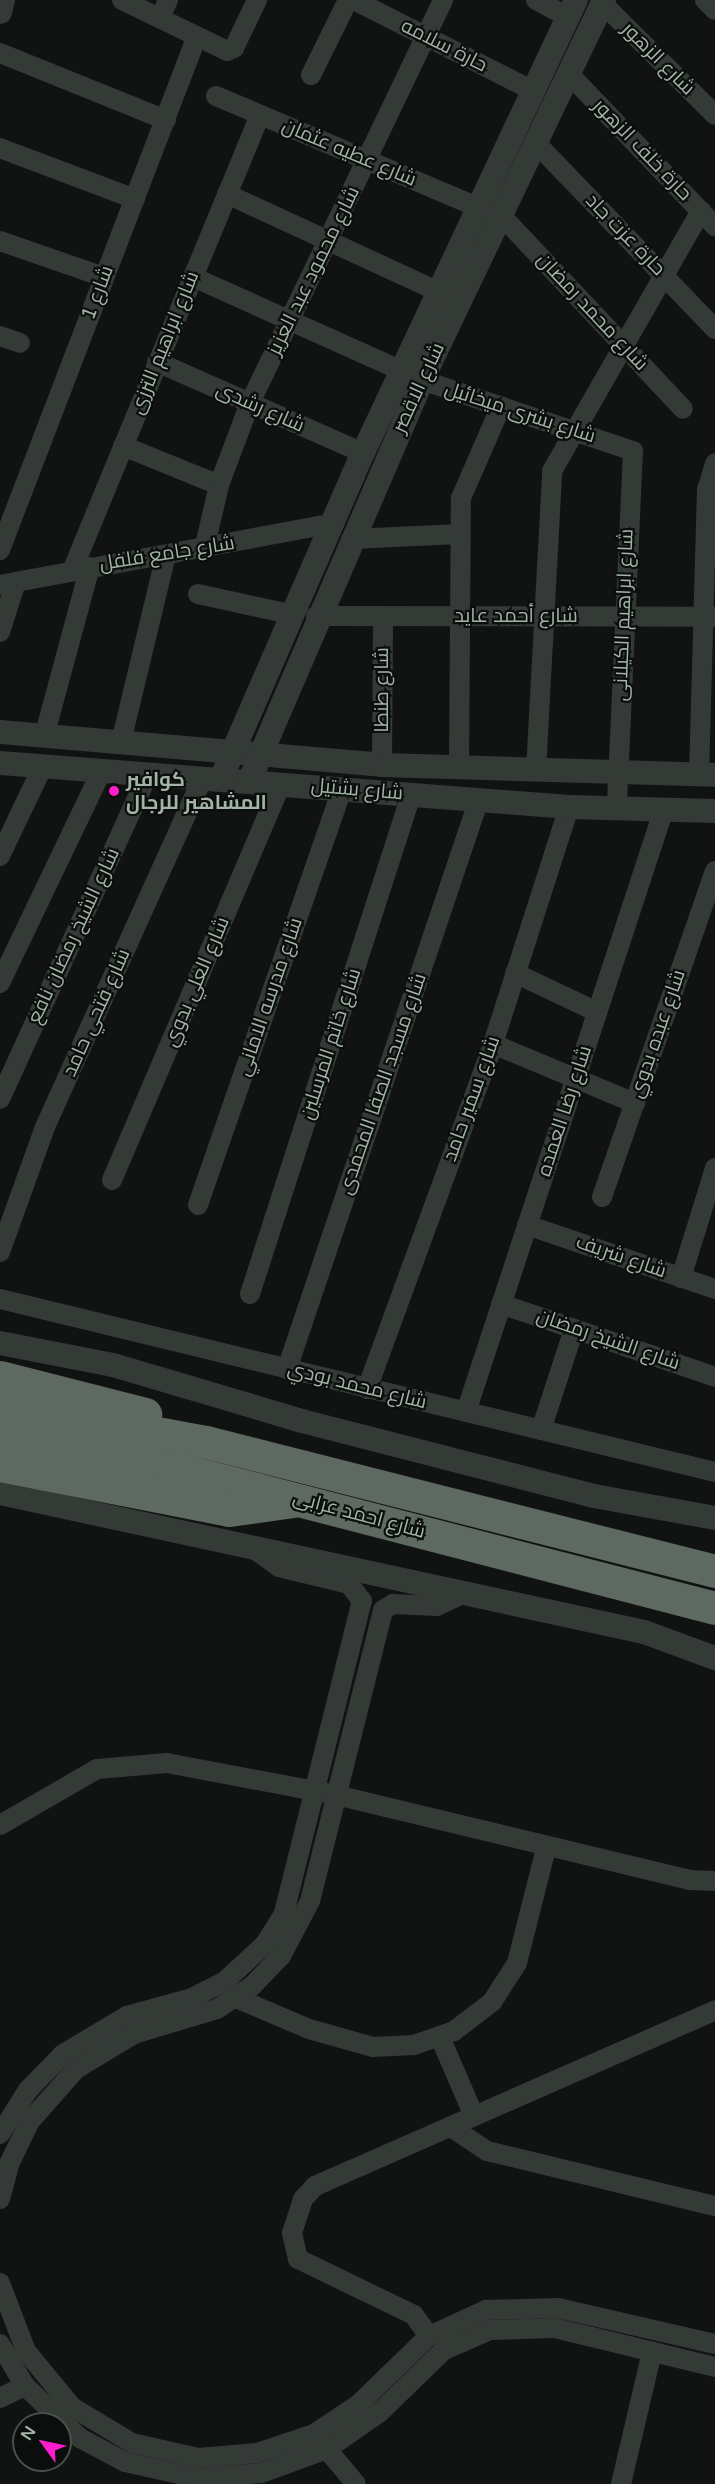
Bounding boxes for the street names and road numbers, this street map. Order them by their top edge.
street label: حارة سلامه [397,14,491,78]
street label: شارع الزهور [616,17,700,101]
street label: حارة خلف الزهور [587,94,697,206]
street label: شارع عطيه عثمان [278,114,420,192]
street label: شارع محمود عبد العزيز [263,183,365,359]
street label: حارة عزت جاد [580,189,670,281]
street label: شارع محمد رمضان [531,248,653,376]
street label: شارع 1 [77,262,119,324]
street label: شارع ابراهيم الترزى [125,268,205,418]
street label: شارع الاقصر [388,339,450,437]
street label: شارع بشرى ميخائيل [442,377,598,449]
street label: شارع رشدى [212,378,308,438]
street label: شارع ابراهيم الكيلانى [609,528,639,702]
street label: شارع جامع فلفل [98,531,236,577]
street label: شارع أحمد عايد [454,604,578,628]
street label: شارع طنطا [370,647,394,733]
street label: شارع بشتيل [310,774,404,806]
street label: شارع الشيخ رمضان نافع [23,844,125,1028]
street label: شارع العلي بدوي [159,914,235,1050]
street label: شارع مدرسه الاماني [232,915,308,1079]
street label: شارع فتحي حامد [58,945,136,1081]
street label: شارع خاتم المرسلين [295,965,367,1123]
street label: شارع عبده بدوي [625,967,691,1101]
street label: شارع مسجد الصفا المحمدى [334,970,432,1198]
street label: شارع سمير حامد [438,1033,506,1165]
street label: شارع رضا العمده [533,1043,597,1179]
street label: شارع شريف [573,1230,669,1284]
street label: شارع الشيخ رمضان [533,1304,683,1376]
street label: شارع محمد بودي [285,1357,429,1415]
street label: شارع احمد عرابى [290,1486,428,1544]

